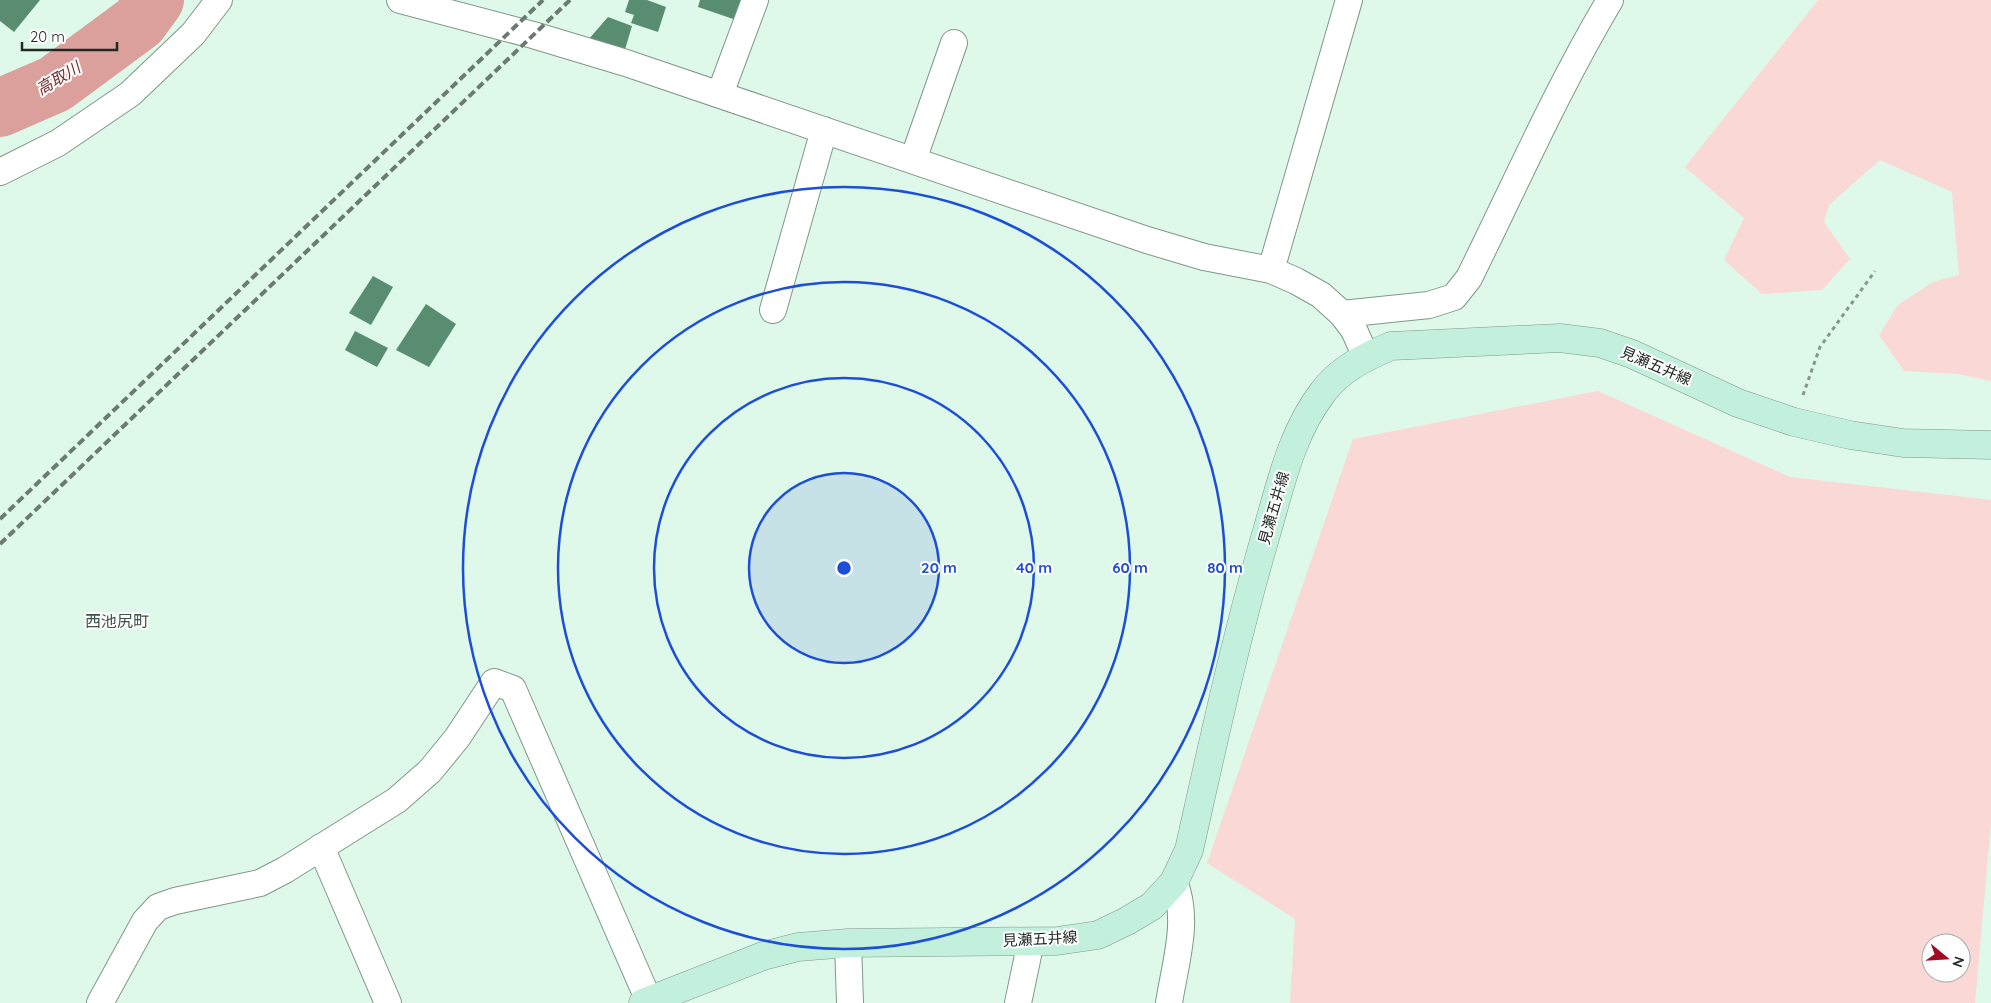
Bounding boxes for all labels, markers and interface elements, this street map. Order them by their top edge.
scale bar [22,20,118,52]
text: 20 m [30,27,65,46]
water label: 高取川 [32,56,85,99]
street label: 見瀬五井線 [1618,342,1694,389]
street label: 見瀬五井線 [1254,469,1293,547]
text: 20 m [921,558,957,577]
text: 40 m [1016,558,1052,577]
text: 60 m [1112,558,1148,577]
text: 80 m [1207,558,1243,577]
centre of rings [835,559,853,577]
district label: 西池尻町 [85,611,149,631]
street label: 見瀬五井線 [1002,927,1078,950]
north arrow [1921,933,1971,983]
text: N [1948,954,1969,970]

